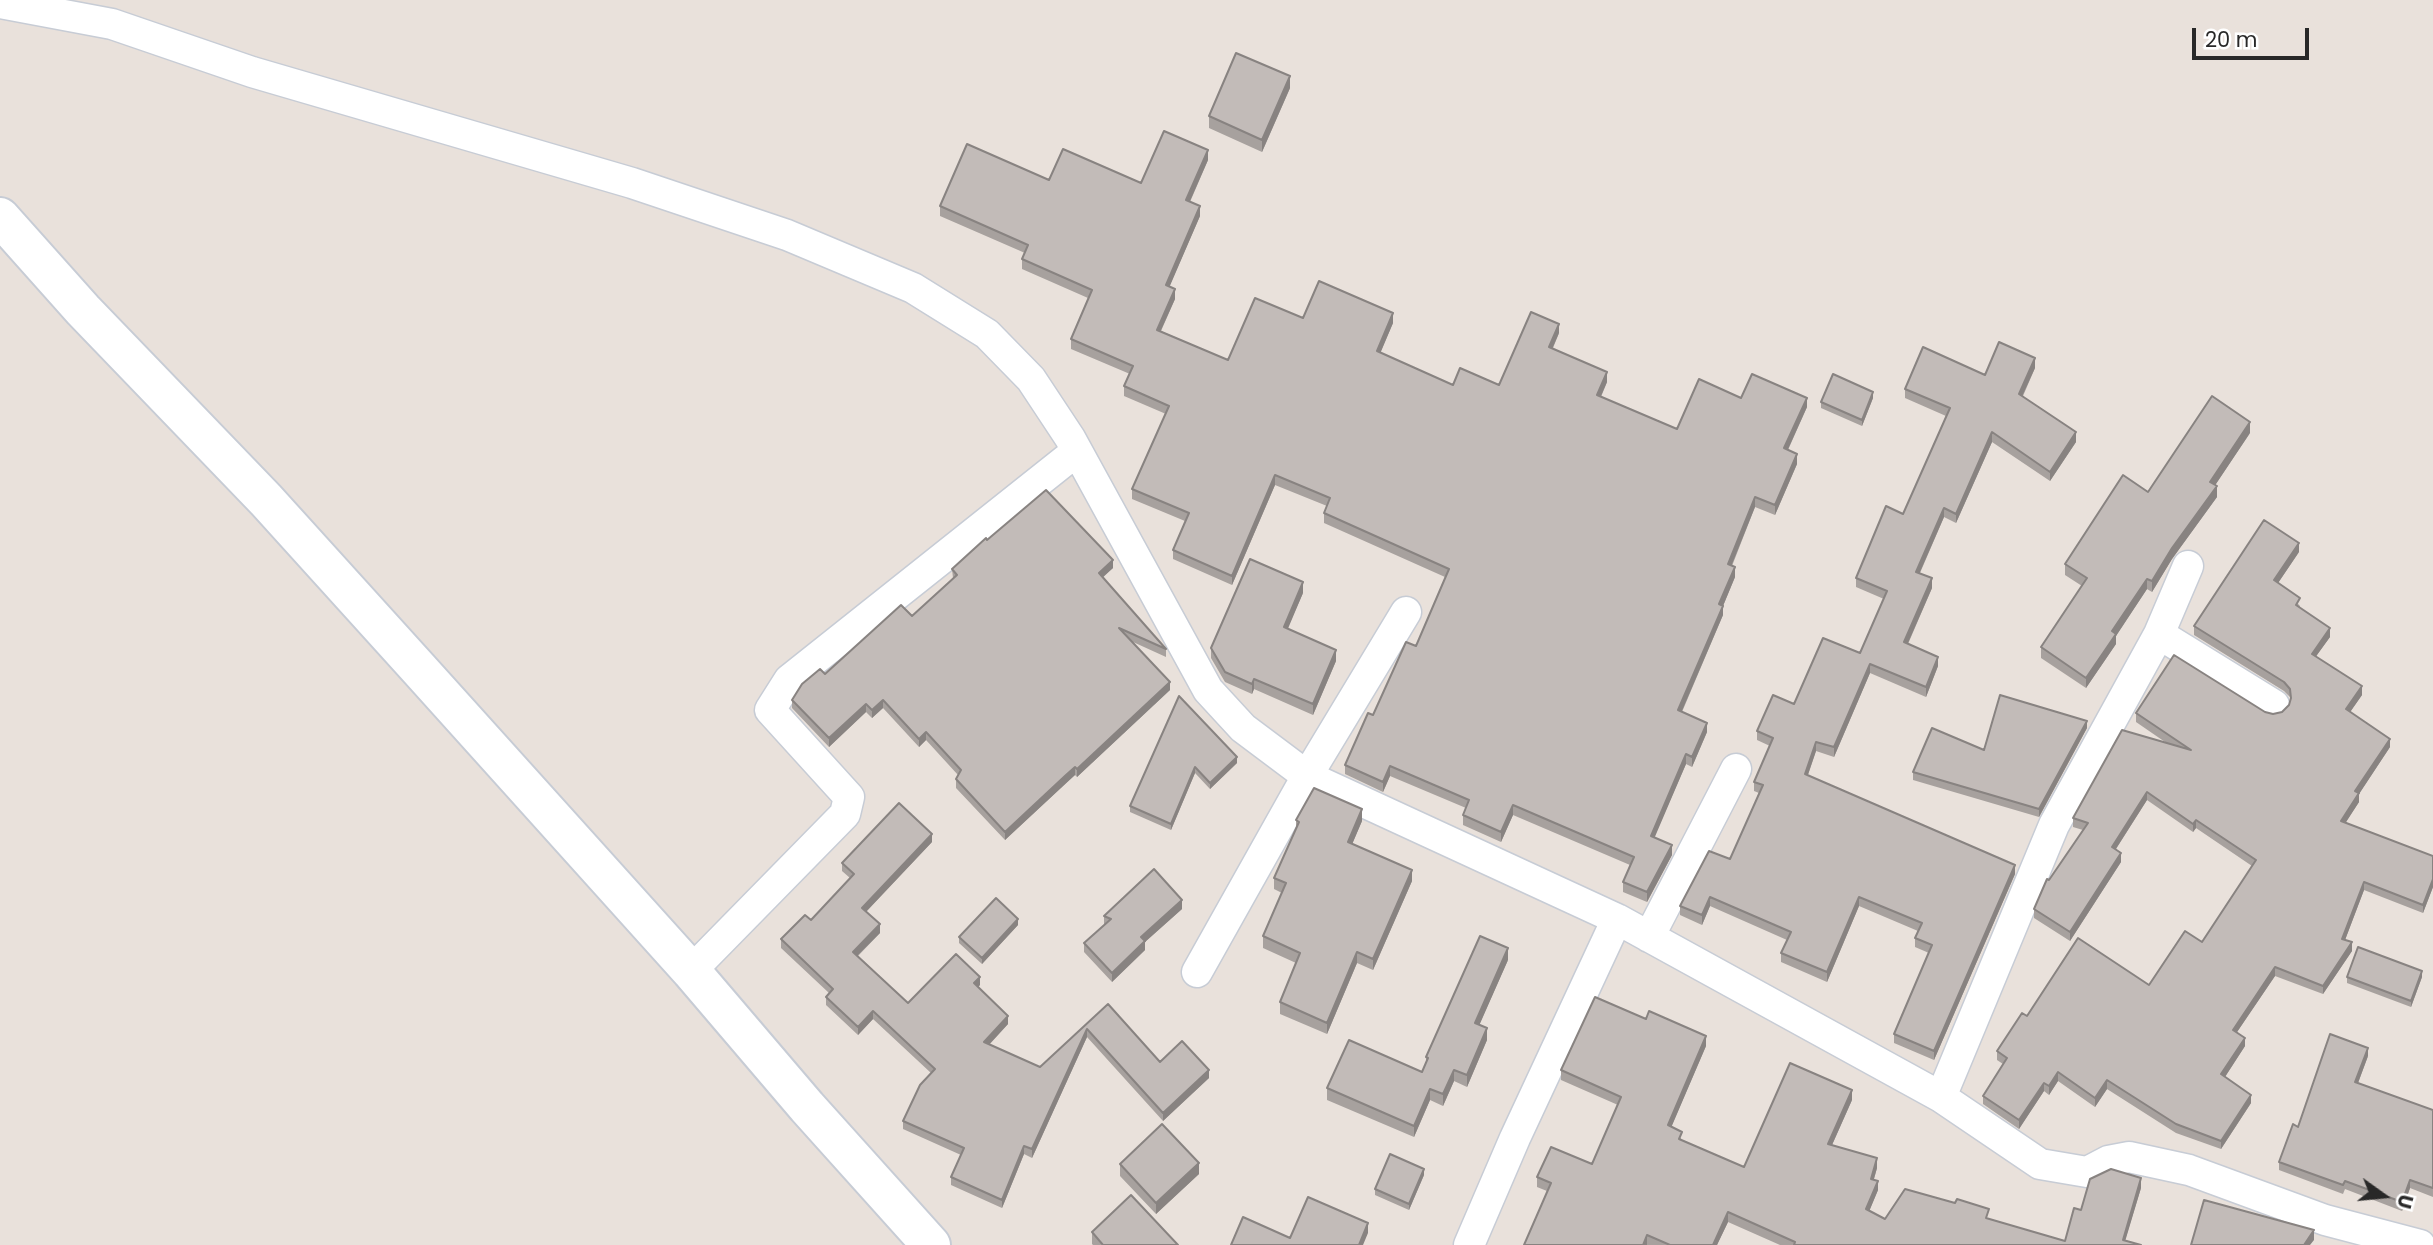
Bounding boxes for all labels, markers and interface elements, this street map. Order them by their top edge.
scale bar [2195,14,2312,58]
text: 20 m [2205,25,2258,54]
north arrow [2349,1161,2419,1231]
text: U [2390,1192,2420,1212]

